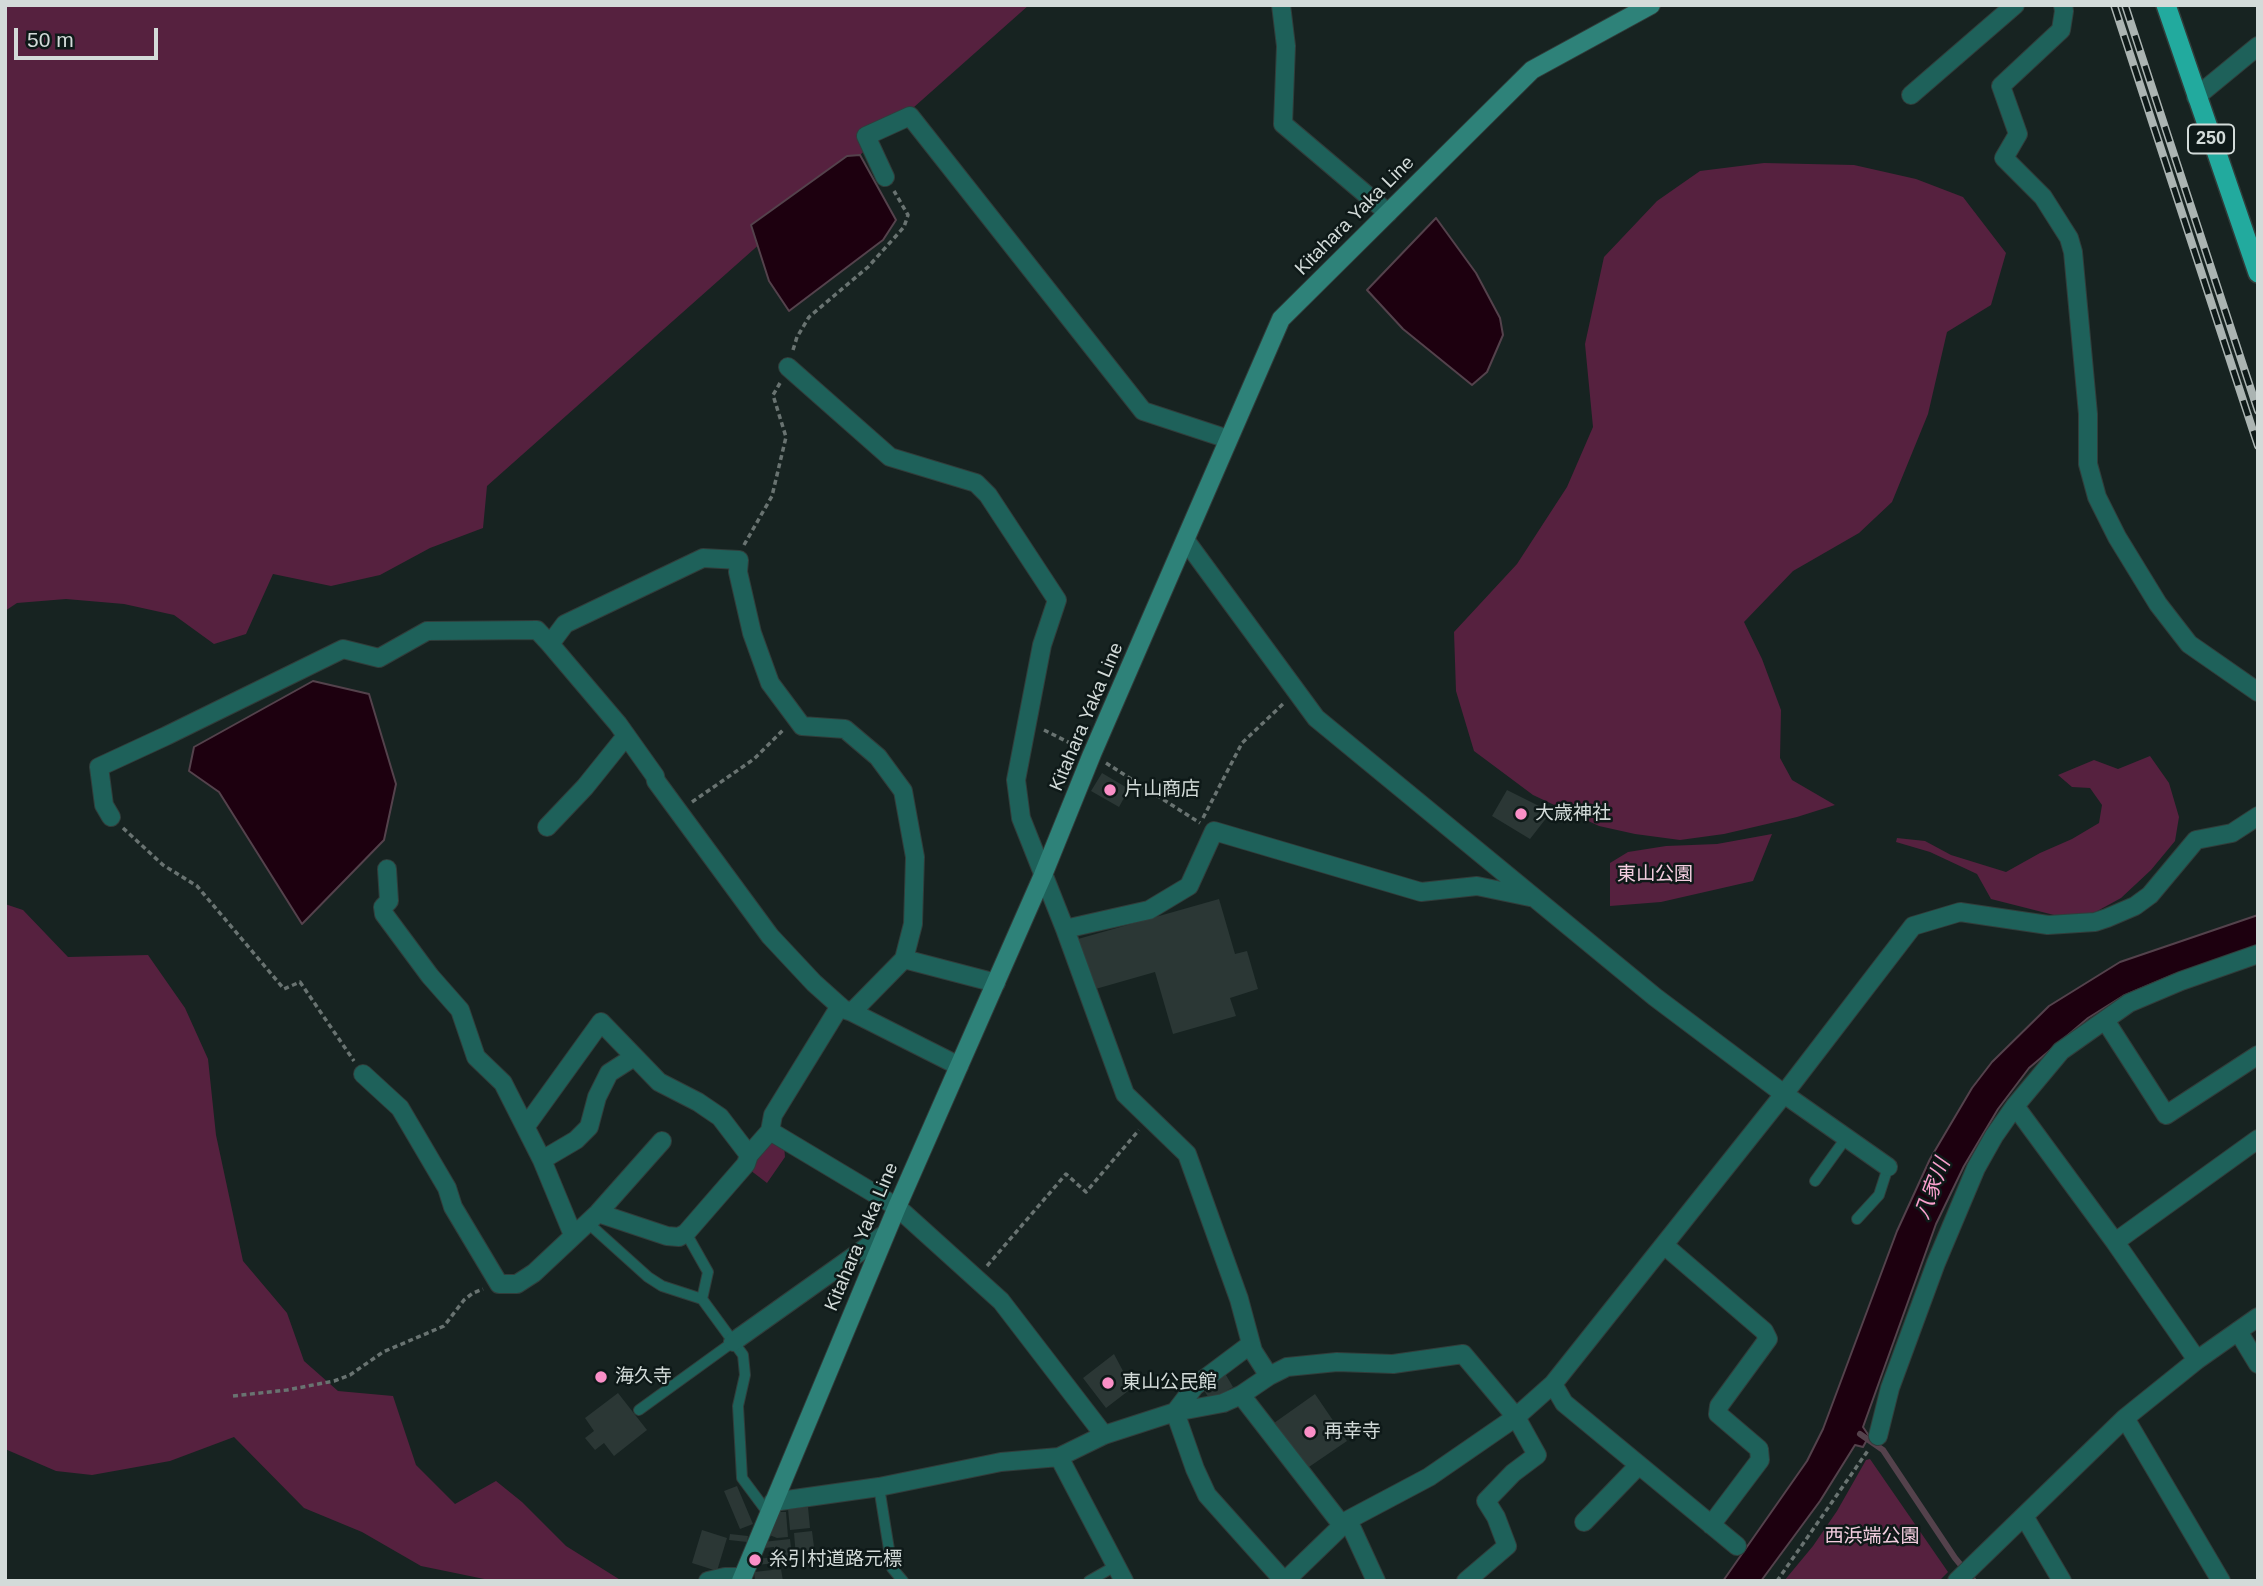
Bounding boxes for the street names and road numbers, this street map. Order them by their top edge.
road number: 250 [2188,124,2234,154]
street label: Kitahara Yaka Line [1291,152,1419,280]
street label: Kitahara Yaka Line [1045,639,1129,795]
street label: Kitahara Yaka Line [820,1159,904,1315]

